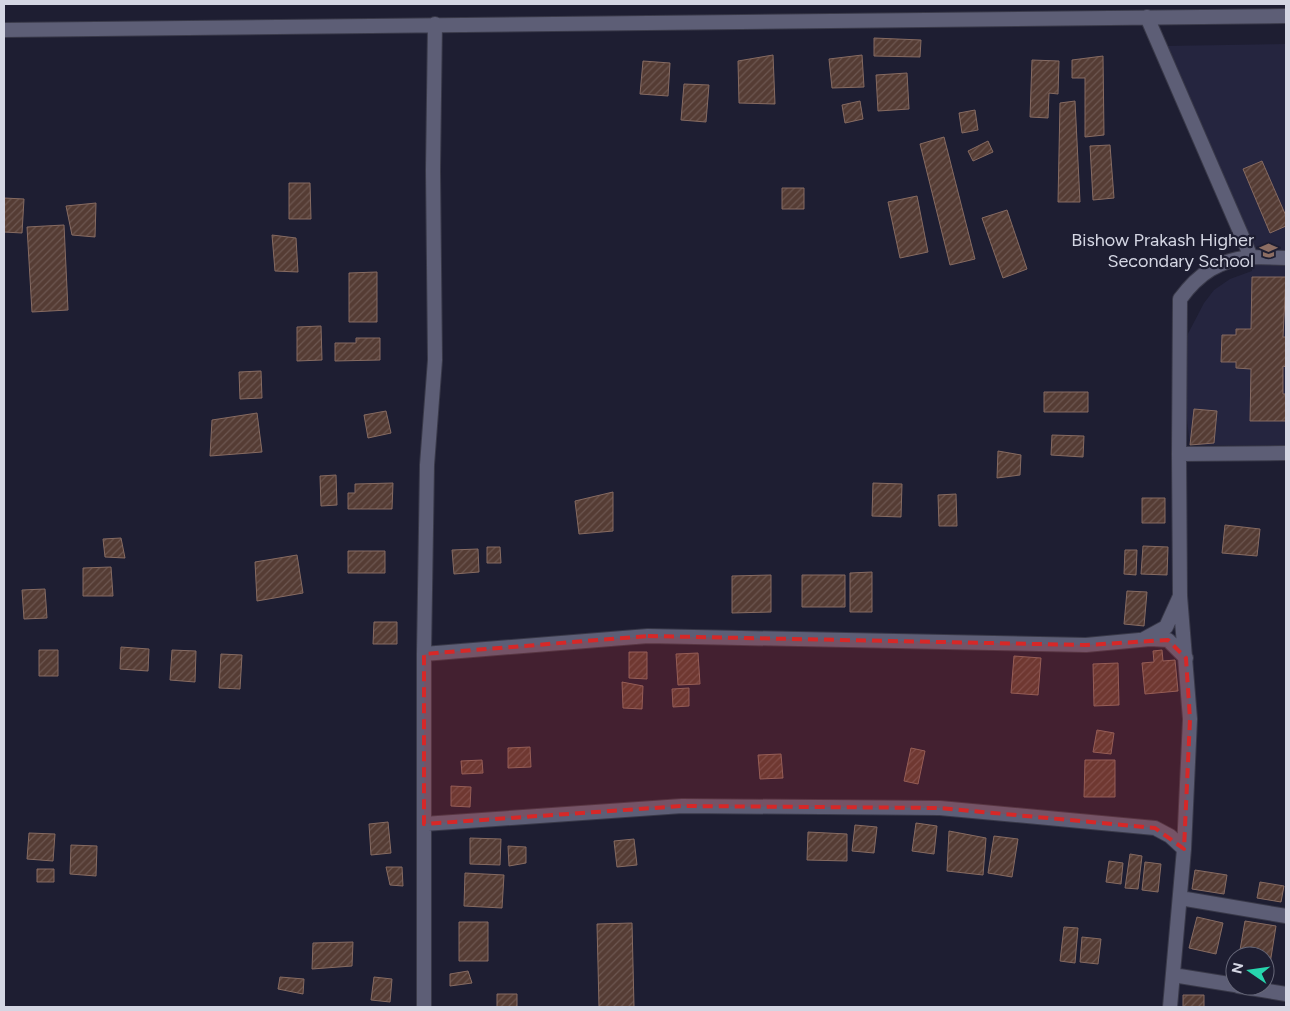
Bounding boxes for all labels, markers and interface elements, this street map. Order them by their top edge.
place label: Bishow Prakash Higher Secondary School [1071,229,1254,272]
school or university icon: Bishow Prakash Higher Secondary School [1258,240,1278,260]
north arrow [1225,946,1275,996]
text: N [1228,961,1247,975]

